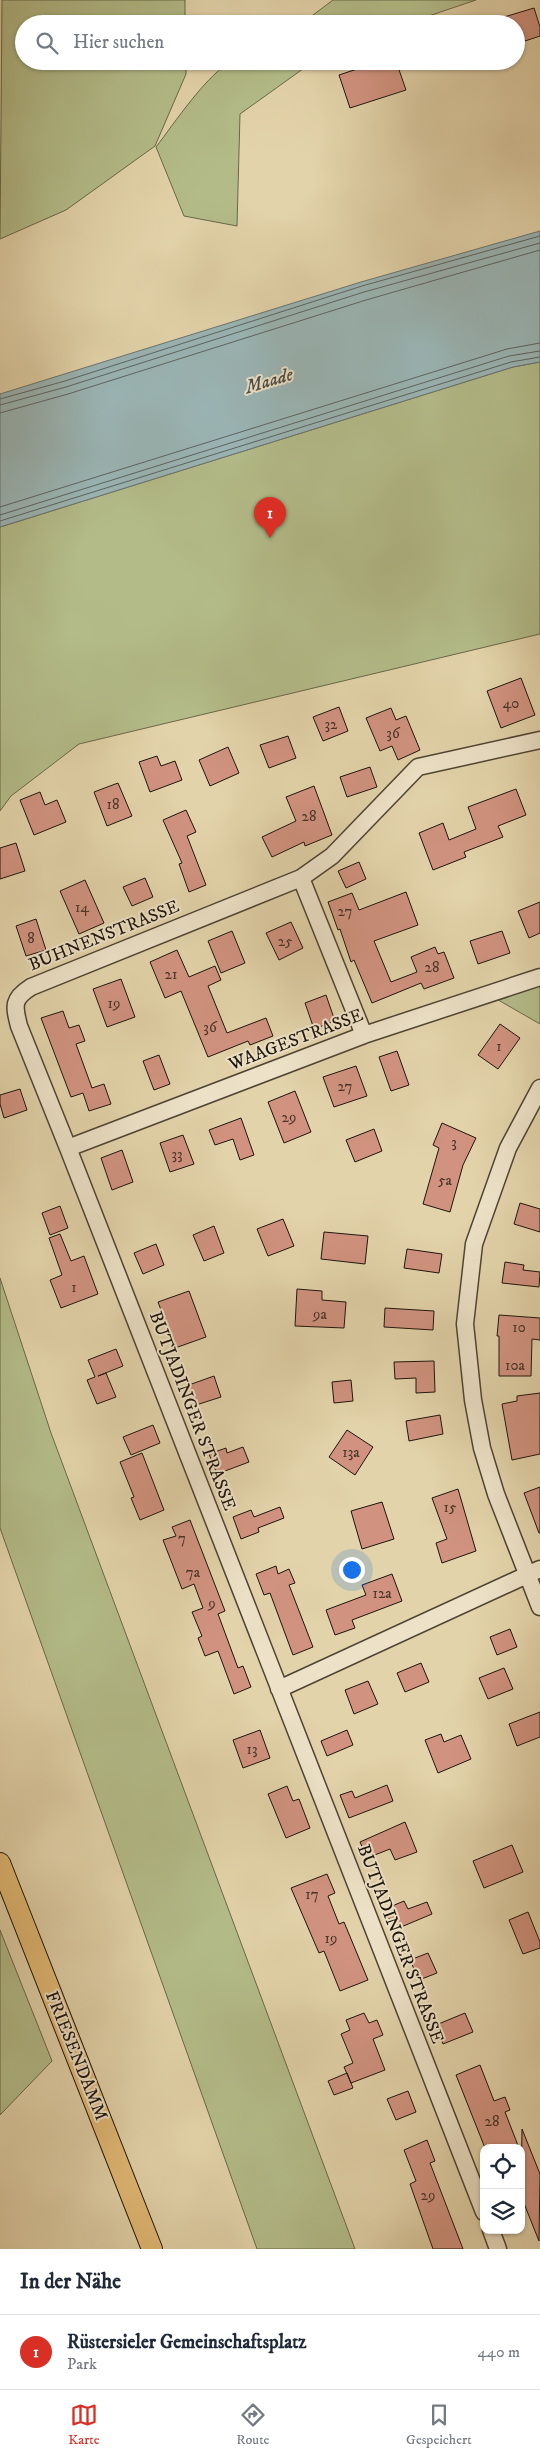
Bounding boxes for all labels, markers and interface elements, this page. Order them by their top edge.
search box [15,15,525,70]
icon: search [33,29,61,57]
text: Hier suchen [73,31,164,54]
water label: Maade [240,363,296,400]
pin: 1 [254,497,286,538]
house number: 40 [503,694,519,713]
house number: 32 [325,715,338,734]
house number: 36 [386,724,401,743]
house number: 18 [106,795,120,814]
house number: 28 [302,807,316,826]
street label: BUHNENSTRASSE [25,896,183,976]
house number: 14 [75,898,89,917]
house number: 27 [338,902,353,921]
house number: 8 [27,929,35,948]
house number: 25 [278,932,293,951]
house number: 28 [425,958,439,977]
house number: 21 [165,965,177,984]
house number: 19 [108,994,120,1013]
street label: WAAGESTRASSE [225,1004,367,1076]
house number: 36 [203,1018,218,1037]
house number: 1 [496,1037,502,1056]
house number: 27 [338,1077,353,1096]
house number: 29 [282,1108,296,1127]
house number: 3 [451,1133,457,1152]
house number: 33 [171,1145,183,1164]
house number: 5a [438,1171,453,1190]
house number: 1 [71,1278,77,1297]
house number: 9a [312,1305,328,1324]
street label: BUTJADINGER STRASSE [144,1308,240,1514]
house number: 10 [512,1318,526,1337]
house number: 10a [505,1356,526,1375]
house number: 13a [342,1443,360,1462]
house number: 15 [444,1498,457,1517]
house number: 7 [178,1529,186,1548]
your location [339,1557,365,1583]
house number: 7a [186,1563,201,1582]
house number: 12a [372,1584,392,1603]
house number: 9 [207,1594,216,1613]
house number: 13 [246,1740,258,1759]
street label: BUTJADINGER STRASSE [352,1841,448,2047]
house number: 17 [305,1885,319,1904]
house number: 19 [325,1929,337,1948]
street label: FRIESENDAMM [40,1988,112,2124]
house number: 28 [485,2112,499,2131]
map controls [480,2144,525,2234]
button: locate [480,2144,525,2189]
house number: 29 [421,2186,435,2205]
button: layers [480,2189,525,2234]
text: In der Nähe [20,2269,121,2295]
text: Rüstersieler Gemeinschaftsplatz [67,2331,307,2354]
text: 1 [33,2342,39,2362]
text: 440 m [478,2342,520,2362]
text: Park [67,2354,97,2374]
tab: Karte [68,2401,100,2449]
tab: Route [236,2401,269,2449]
tab: Gespeichert [406,2401,472,2449]

